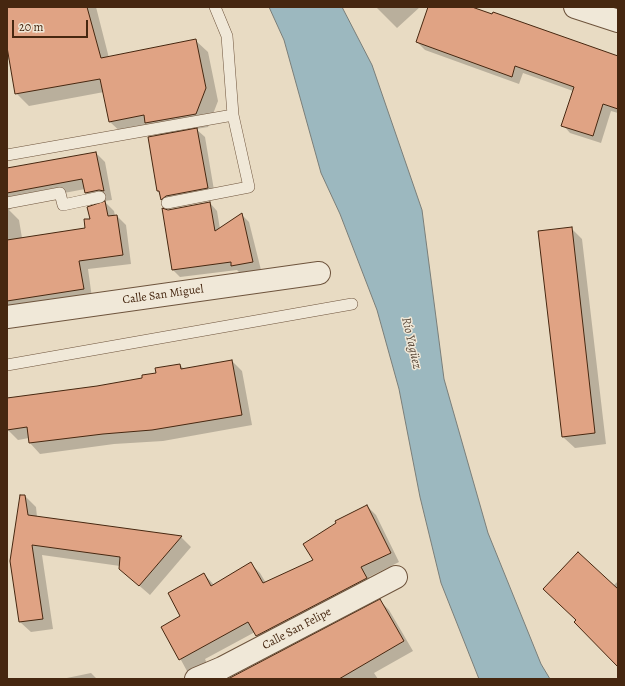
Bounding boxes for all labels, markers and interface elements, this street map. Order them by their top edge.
scale bar [14,12,90,38]
text: 20 m [19,19,43,35]
street label: Calle San Miguel [122,282,204,308]
water label: Río Yagüez [397,316,425,370]
street label: Calle San Felipe [260,605,334,653]

